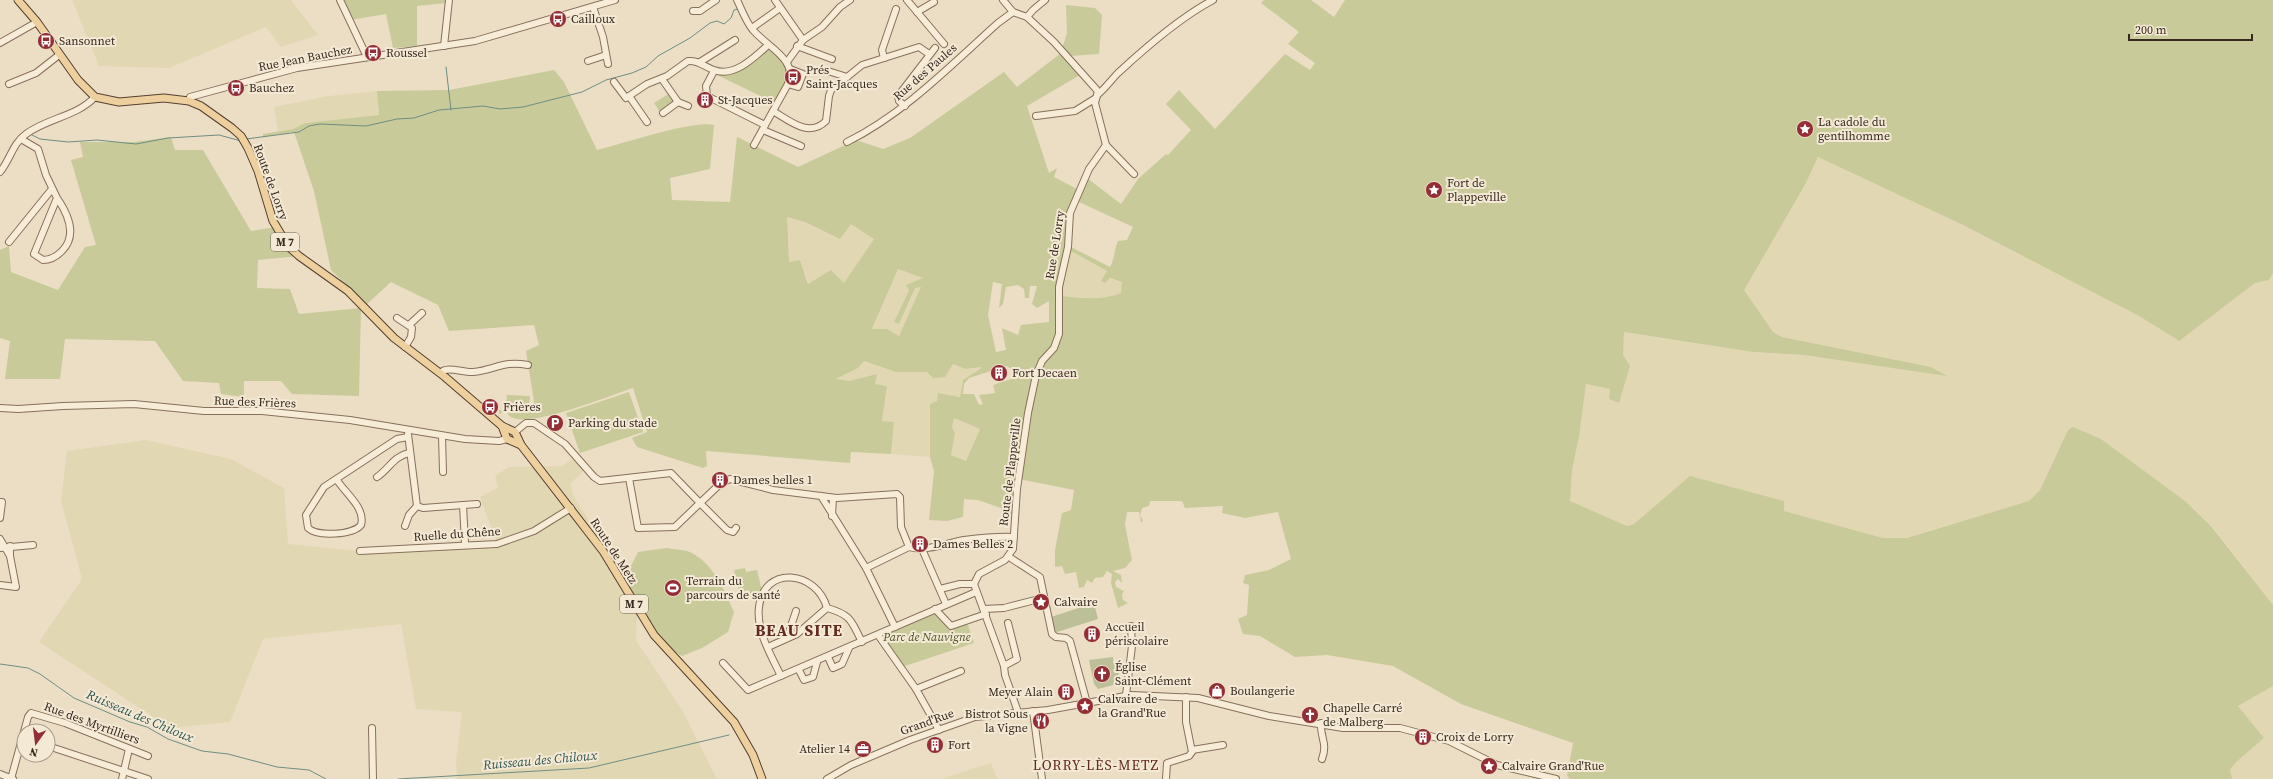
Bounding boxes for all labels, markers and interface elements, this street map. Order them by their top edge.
bus stop icon: Cailloux [548,9,568,29]
place label: Cailloux [571,11,616,27]
scale bar [2129,16,2252,42]
text: 200 m [2135,22,2167,38]
bus stop icon: Sansonnet [36,31,56,51]
place label: Sansonnet [59,33,115,49]
street label: Rue des Paules [890,40,960,104]
street label: Rue Jean Bauchez [257,41,354,75]
bus stop icon: Roussel [363,43,383,63]
place label: Roussel [386,45,428,61]
place label: Prés Saint-Jacques [806,62,877,92]
bus stop icon: Prés Saint-Jacques [783,67,803,87]
bus stop icon: Bauchez [226,78,246,98]
place label: Bauchez [249,80,295,96]
building icon: St-Jacques [695,90,715,110]
place label: St-Jacques [718,92,772,108]
place label: La cadole du gentilhomme [1818,114,1890,144]
place icon: La cadole du gentilhomme [1795,119,1815,139]
street label: Route de Lorry [250,142,292,223]
place label: Fort de Plappeville [1447,175,1506,205]
place icon: Fort de Plappeville [1424,180,1444,200]
street label: Rue de Lorry [1042,209,1068,281]
road number: M 7 [271,233,299,251]
building icon: Fort Decaen [989,363,1009,383]
place label: Fort Decaen [1012,365,1077,381]
street label: Rue des Frières [214,393,296,411]
bus stop icon: Frières [480,397,500,417]
place label: Frières [503,399,541,415]
parking icon: Parking du stade [545,413,565,433]
place label: Parking du stade [568,415,657,431]
street label: Route de Plappeville [995,417,1025,527]
building icon: Dames belles 1 [710,470,730,490]
place label: Dames belles 1 [733,472,813,488]
street label: Route de Metz [587,515,642,588]
street label: Ruelle du Chêne [413,523,501,545]
building icon: Dames Belles 2 [910,534,930,554]
place label: Dames Belles 2 [933,536,1013,552]
place label: Terrain du parcours de santé [686,573,781,603]
sports icon: Terrain du parcours de santé [663,578,683,598]
place icon: Calvaire [1031,592,1051,612]
place label: Calvaire [1054,594,1098,610]
road number: M 7 [620,595,648,613]
district label: BEAU SITE [755,619,843,641]
place label: Accueil périscolaire [1105,619,1169,649]
building icon: Accueil périscolaire [1082,624,1102,644]
park label: Parc de Nauvigne [882,629,971,645]
place label: Église Saint-Clément [1115,659,1191,689]
church icon: Église Saint-Clément [1092,664,1112,684]
shop icon: Boulangerie [1207,681,1227,701]
building icon: Meyer Alain [1056,682,1076,702]
place label: Boulangerie [1230,683,1295,699]
place label: Meyer Alain [988,684,1053,700]
water label: Ruisseau des Chiloux [83,685,197,747]
place label: Calvaire de la Grand'Rue [1098,691,1166,721]
place icon: Calvaire de la Grand'Rue [1075,696,1095,716]
street label: Rue des Myrtilliers [42,698,142,748]
place label: Chapelle Carré de Malberg [1323,700,1403,730]
street label: Grand'Rue [898,705,956,739]
church icon: Chapelle Carré de Malberg [1300,705,1320,725]
place label: Bistrot Sous la Vigne [965,706,1028,736]
restaurant icon: Bistrot Sous la Vigne [1031,711,1051,731]
north arrow [16,723,56,763]
building icon: Croix de Lorry [1413,727,1433,747]
place label: Croix de Lorry [1436,729,1515,745]
building icon: Fort [925,735,945,755]
place label: Fort [948,737,970,753]
office icon: Atelier 14 [853,739,873,759]
place label: Atelier 14 [799,741,850,757]
text: N [28,744,39,760]
water label: Ruisseau des Chiloux [481,746,599,774]
district label: LORRY-LÈS-METZ [1033,755,1159,775]
place icon: Calvaire Grand'Rue [1479,756,1499,776]
place label: Calvaire Grand'Rue [1502,758,1604,774]

